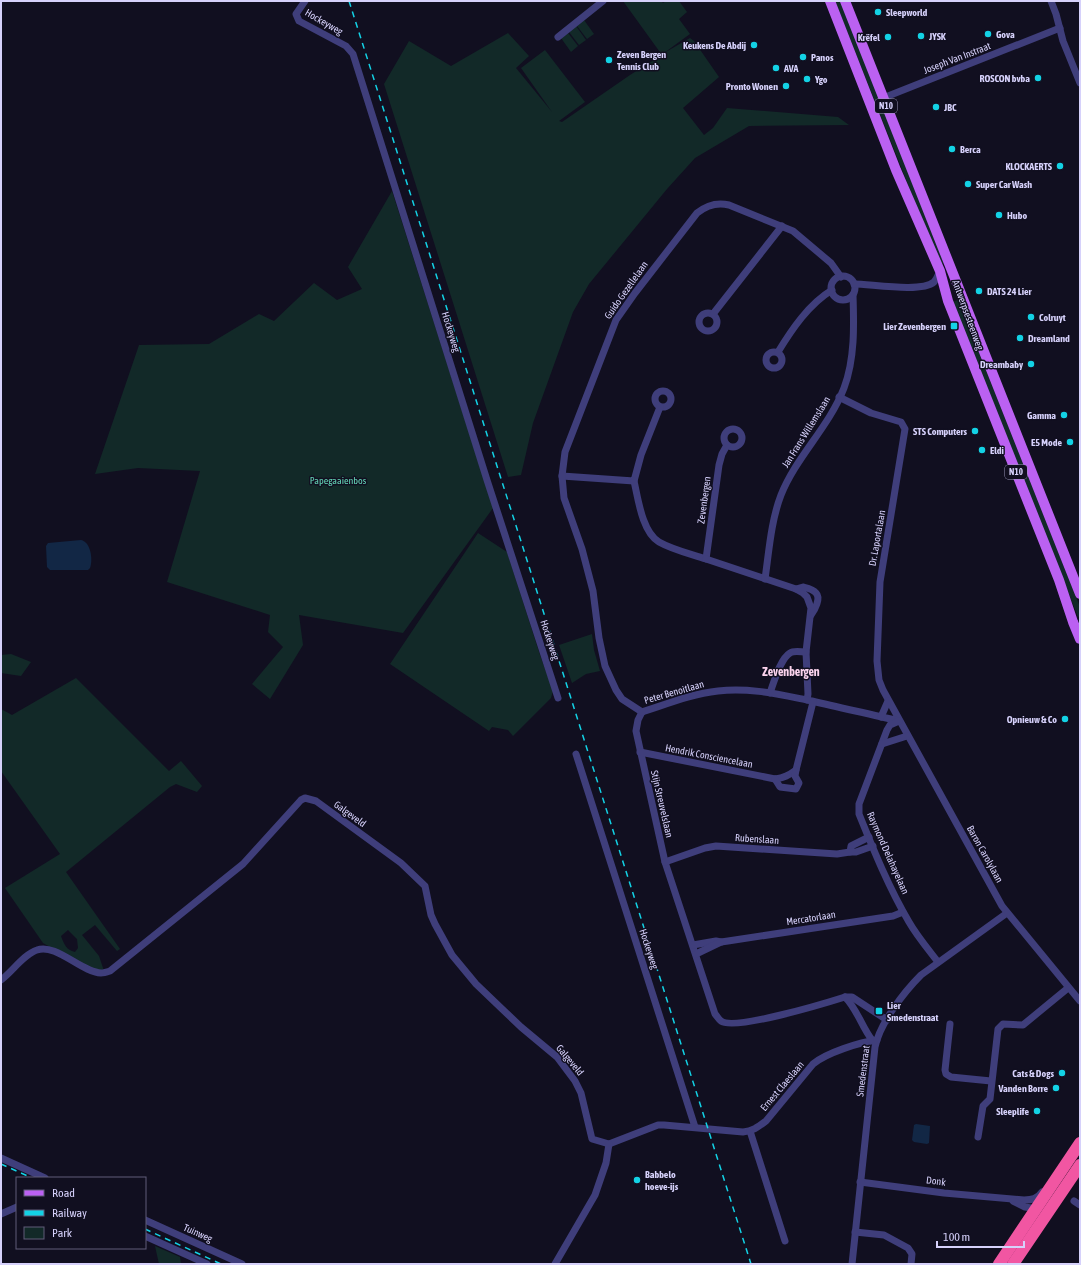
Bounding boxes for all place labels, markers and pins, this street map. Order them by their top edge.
marker: Sleepworld [873,7,883,17]
place label: Sleepworld [886,7,927,18]
marker: Gova [983,29,993,39]
place label: Gova [996,29,1015,40]
marker: JYSK [916,31,926,41]
place label: JYSK [928,31,946,42]
place label: Krëfel [858,32,880,43]
marker: Krëfel [883,32,893,42]
place label: Keukens De Abdij [683,40,746,51]
marker: Keukens De Abdij [749,40,759,50]
place label: Zeven Bergen Tennis Club [617,49,666,72]
marker: Panos [798,52,808,62]
place label: Panos [811,52,834,63]
marker: Zeven Bergen Tennis Club [604,55,614,65]
marker: AVA [771,63,781,73]
place label: AVA [783,63,798,74]
place label: ROSCON bvba [980,73,1030,84]
marker: ROSCON bvba [1033,73,1043,83]
marker: Ygo [802,74,812,84]
place label: Ygo [814,74,828,85]
place label: Pronto Wonen [726,81,778,92]
marker: Pronto Wonen [781,81,791,91]
marker: JBC [931,102,941,112]
place label: JBC [943,102,957,113]
marker: Berca [947,144,957,154]
place label: Berca [960,144,981,155]
place label: KLOCKAERTS [1005,161,1053,172]
marker: KLOCKAERTS [1055,161,1065,171]
marker: Super Car Wash [963,179,973,189]
place label: Super Car Wash [976,179,1032,190]
marker: Hubo [994,210,1004,220]
place label: Hubo [1007,210,1027,221]
marker: DATS 24 Lier [974,286,984,296]
place label: DATS 24 Lier [987,286,1033,297]
marker: Colruyt [1026,312,1036,322]
place label: Colruyt [1039,312,1066,323]
place label: Lier Zevenbergen [883,321,946,332]
marker: Lier Zevenbergen [949,321,959,331]
marker: Dreamland [1015,333,1025,343]
place label: Dreamland [1028,333,1070,344]
place label: Dreambaby [980,359,1024,370]
marker: Dreambaby [1026,359,1036,369]
place label: Gamma [1027,410,1056,421]
marker: Gamma [1059,410,1069,420]
place label: STS Computers [913,426,967,437]
marker: STS Computers [970,426,980,436]
place label: E5 Mode [1031,437,1062,448]
marker: E5 Mode [1065,437,1075,447]
marker: Eldi [977,445,987,455]
place label: Eldi [990,445,1004,456]
place label: Opnieuw & Co [1007,714,1057,725]
marker: Opnieuw & Co [1060,714,1070,724]
place label: Lier Smedenstraat [887,1000,938,1023]
marker: Lier Smedenstraat [874,1006,884,1016]
place label: Cats & Dogs [1012,1068,1054,1079]
marker: Cats & Dogs [1057,1068,1067,1078]
place label: Vanden Borre [998,1083,1048,1094]
marker: Vanden Borre [1051,1083,1061,1093]
place label: Sleeplife [996,1106,1029,1117]
marker: Sleeplife [1032,1106,1042,1116]
place label: Babbelo hoeve-ijs [645,1169,679,1192]
marker: Babbelo hoeve-ijs [632,1175,642,1185]

